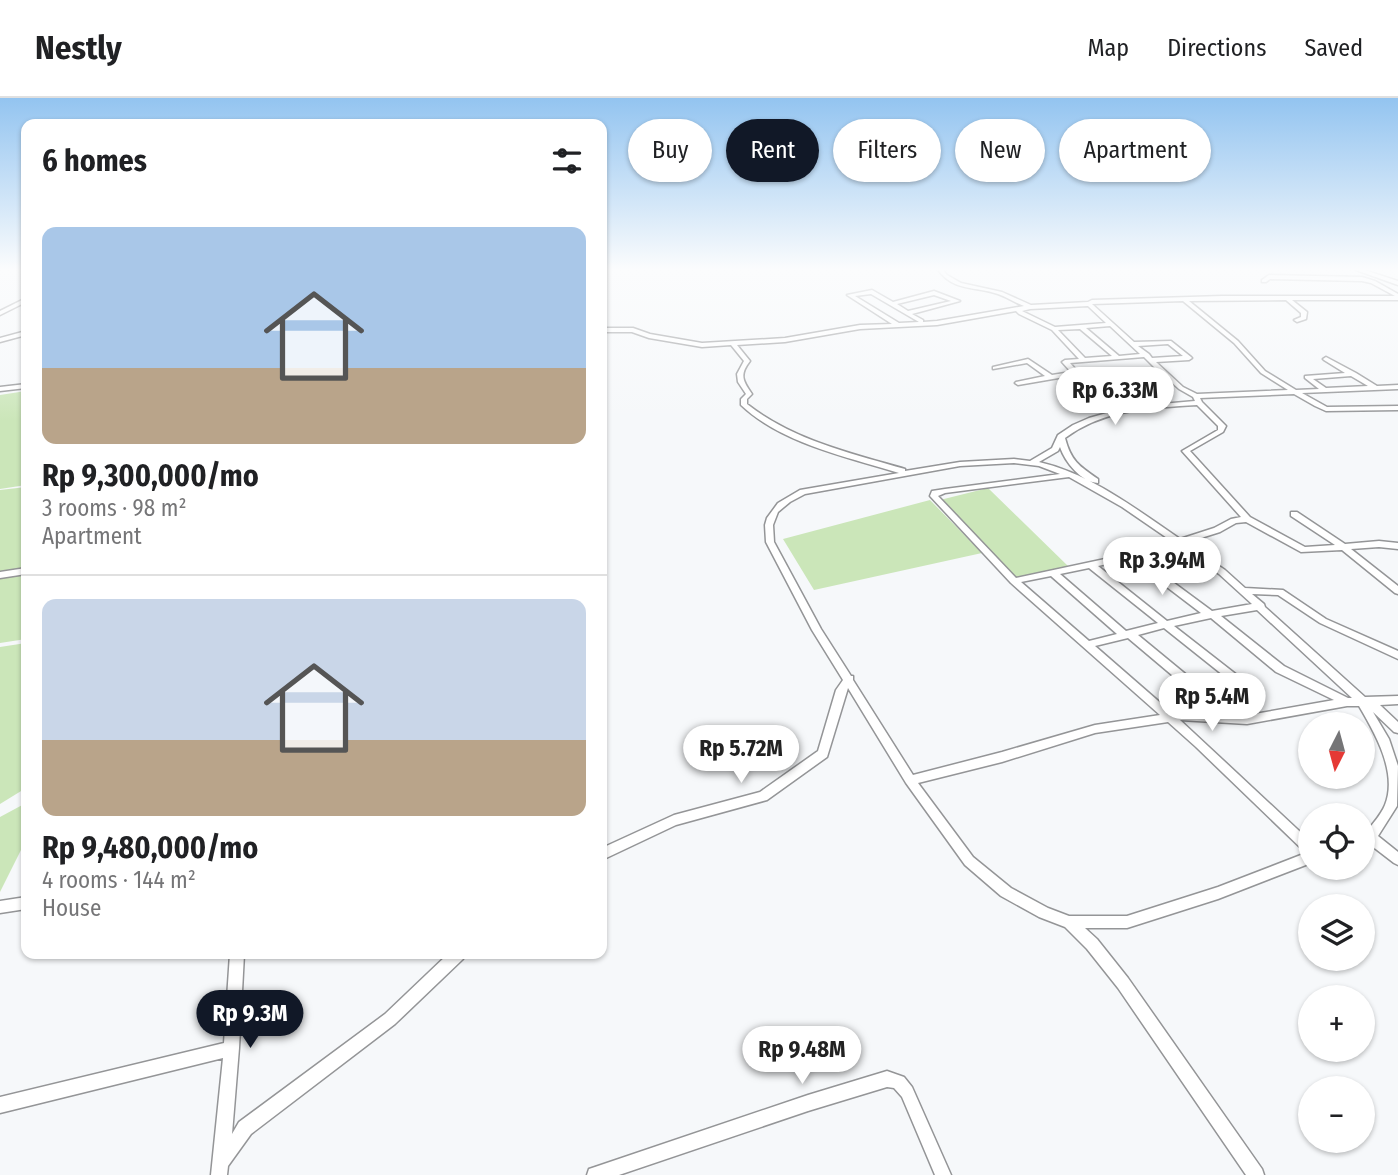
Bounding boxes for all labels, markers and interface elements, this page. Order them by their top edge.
text: Nestly [35,28,122,68]
text: Map [1088,34,1129,62]
text: Directions [1167,34,1266,62]
text: Saved [1304,34,1363,62]
chip: Buy [628,119,712,182]
chip: Rent [726,119,819,182]
chip: Filters [833,119,941,182]
chip: New [955,119,1045,182]
chip: Apartment [1059,119,1211,182]
icon: filters [548,142,586,180]
text: 6 homes [42,143,147,179]
icon: home [251,273,377,399]
pin: Rp 6.33M [1043,368,1187,427]
text: Rp 6.33M [1072,376,1158,404]
text: Rp 9,300,000/mo [42,458,259,494]
text: 3 rooms · 98 m² [42,494,187,522]
text: Apartment [42,522,142,550]
pin: Rp 3.94M [1090,538,1234,597]
text: Rp 3.94M [1119,546,1205,574]
icon: home [251,645,377,771]
pin: Rp 5.4M [1147,674,1277,733]
text: Rp 5.4M [1175,682,1249,710]
north arrow [1298,712,1376,789]
map controls [1298,712,1375,1153]
pin: Rp 5.72M [669,726,813,785]
text: Rp 5.72M [699,734,783,762]
button: locate [1298,803,1375,880]
text: Rp 9,480,000/mo [42,830,258,866]
text: 4 rooms · 144 m² [42,866,196,894]
text: House [42,894,101,922]
button: layers [1298,894,1375,971]
button: + [1298,985,1375,1062]
pin: Rp 9.3M [185,990,315,1050]
text: Rp 9.3M [212,999,288,1027]
pin: Rp 9.48M [730,1026,874,1086]
text: Rp 9.48M [758,1035,846,1063]
button: − [1298,1076,1375,1153]

